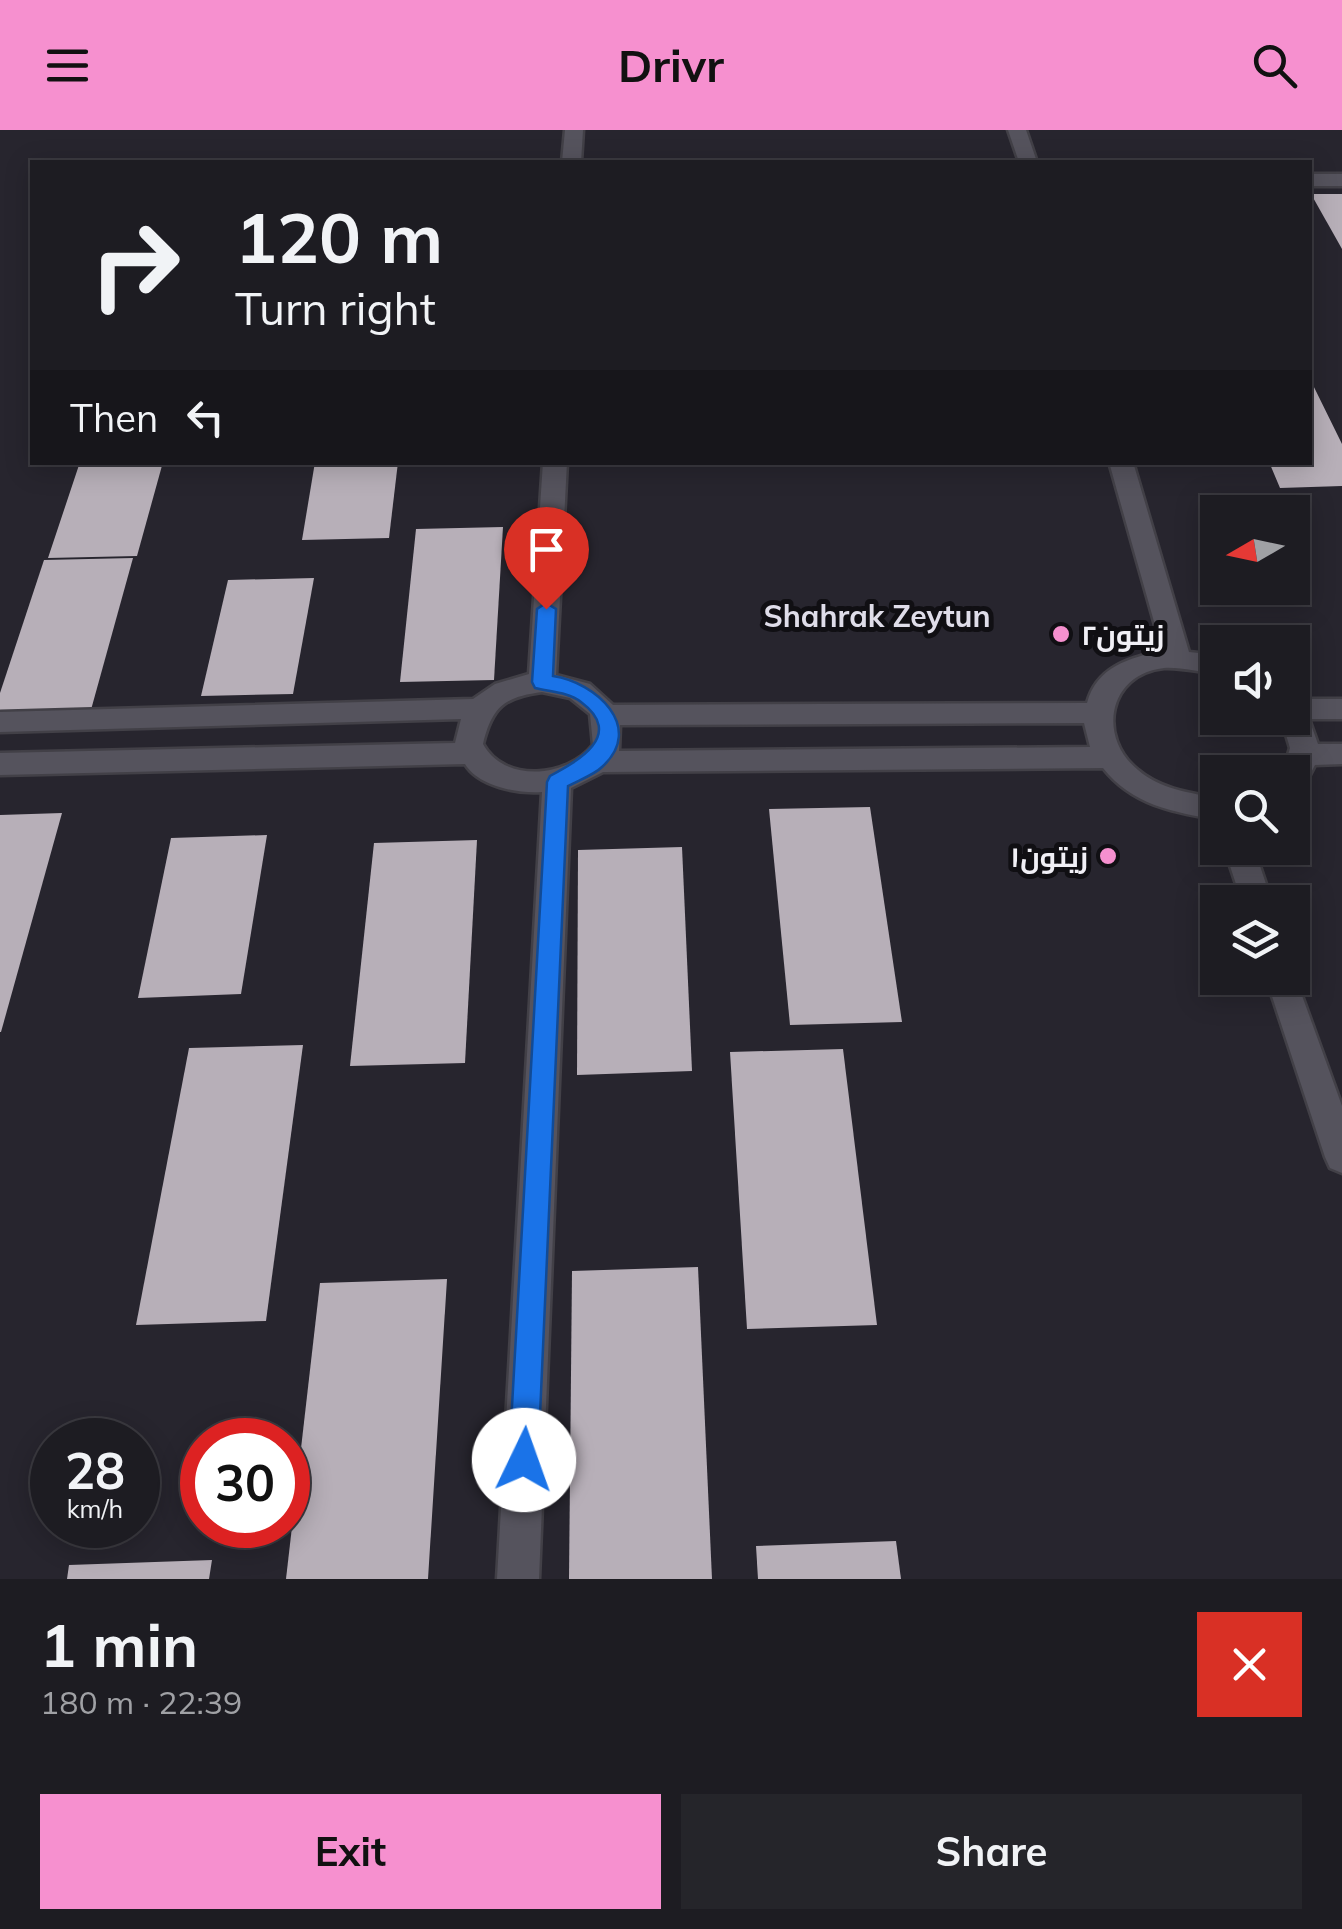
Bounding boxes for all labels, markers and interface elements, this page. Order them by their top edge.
text: Drivr [618,37,724,93]
icon: menu [40,38,95,93]
icon: search [1247,38,1302,93]
text: 120 m [235,193,443,281]
icon: right [70,200,200,330]
text: Turn right [235,280,436,336]
icon: left [178,390,233,445]
text: Then [70,394,158,442]
north arrow [1200,495,1310,605]
map controls [1200,495,1310,995]
pin [504,507,589,610]
icon: arrive [519,522,574,577]
district label: Shahrak Zeytun [763,597,991,635]
place label: زیتون۲ [1081,617,1164,652]
marker: زیتون۲ [1050,623,1072,645]
button: sound [1200,625,1310,735]
button: search [1200,755,1310,865]
place label: زیتون۱ [1010,839,1088,874]
marker: زیتون۱ [1097,845,1119,867]
button: layers [1200,885,1310,995]
position arrow [472,1408,576,1512]
speed limit sign: 30 [180,1418,310,1548]
text: 28 [65,1439,125,1502]
text: km/h [67,1493,123,1524]
text: 1 min [40,1607,198,1682]
button: close [1197,1612,1302,1717]
text: 180 m · 22:39 [40,1682,242,1722]
button: Exit [40,1794,661,1909]
button: Share [681,1794,1302,1909]

